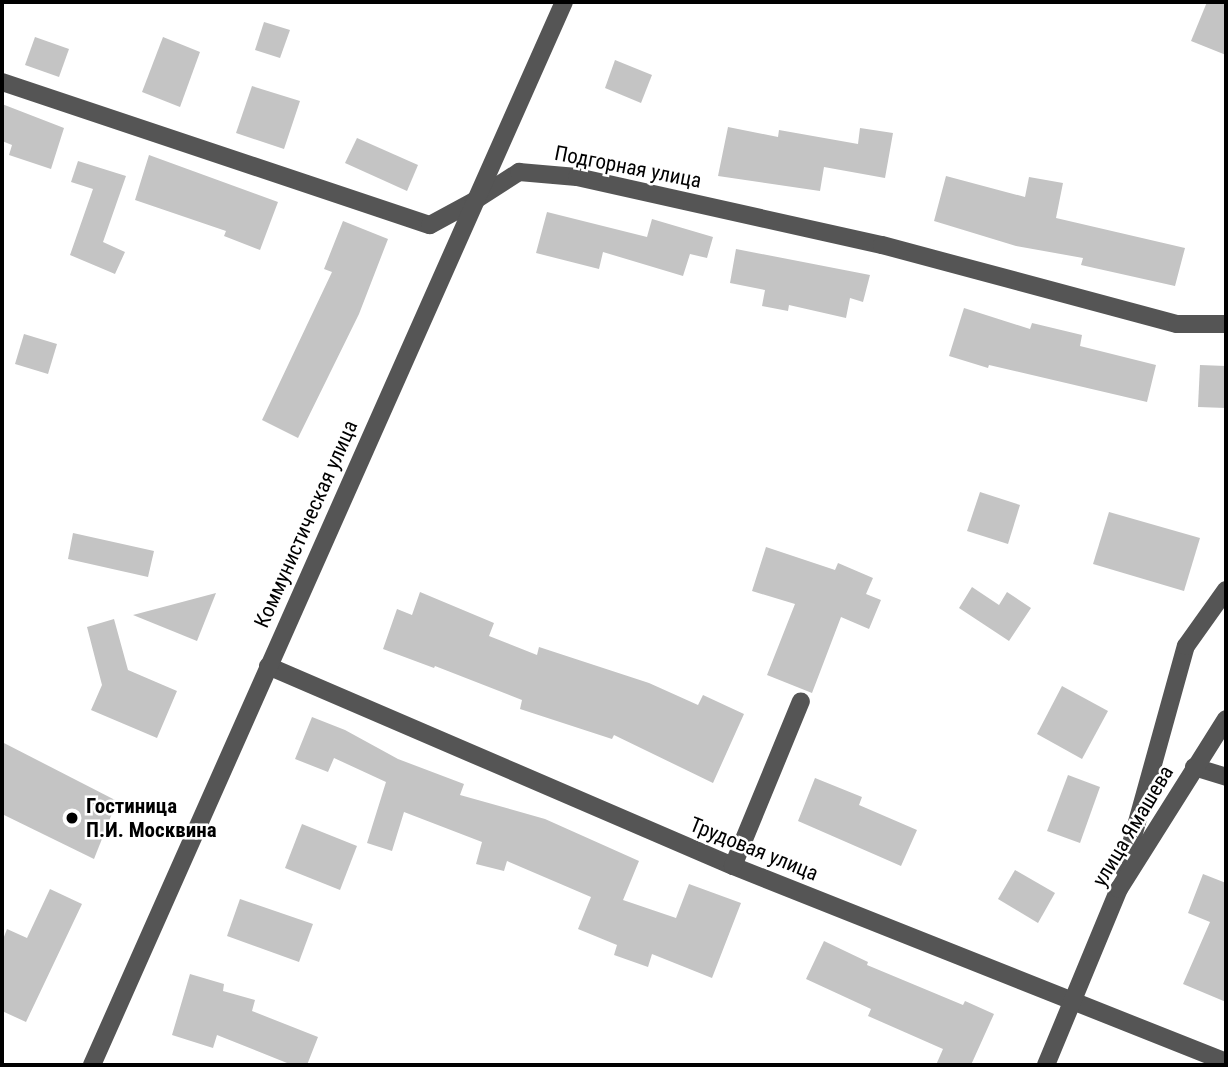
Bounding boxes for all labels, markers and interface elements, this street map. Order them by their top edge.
street label: Подгорная улица [552,140,704,194]
street label: Коммунистическая улица [249,416,363,632]
street label: улица Ямашева [1087,761,1179,891]
place label: Гостиница П.И. Москвина [86,793,217,843]
marker: Гостиница П.И. Москвина [64,810,80,826]
street label: Трудовая улица [686,812,822,886]

